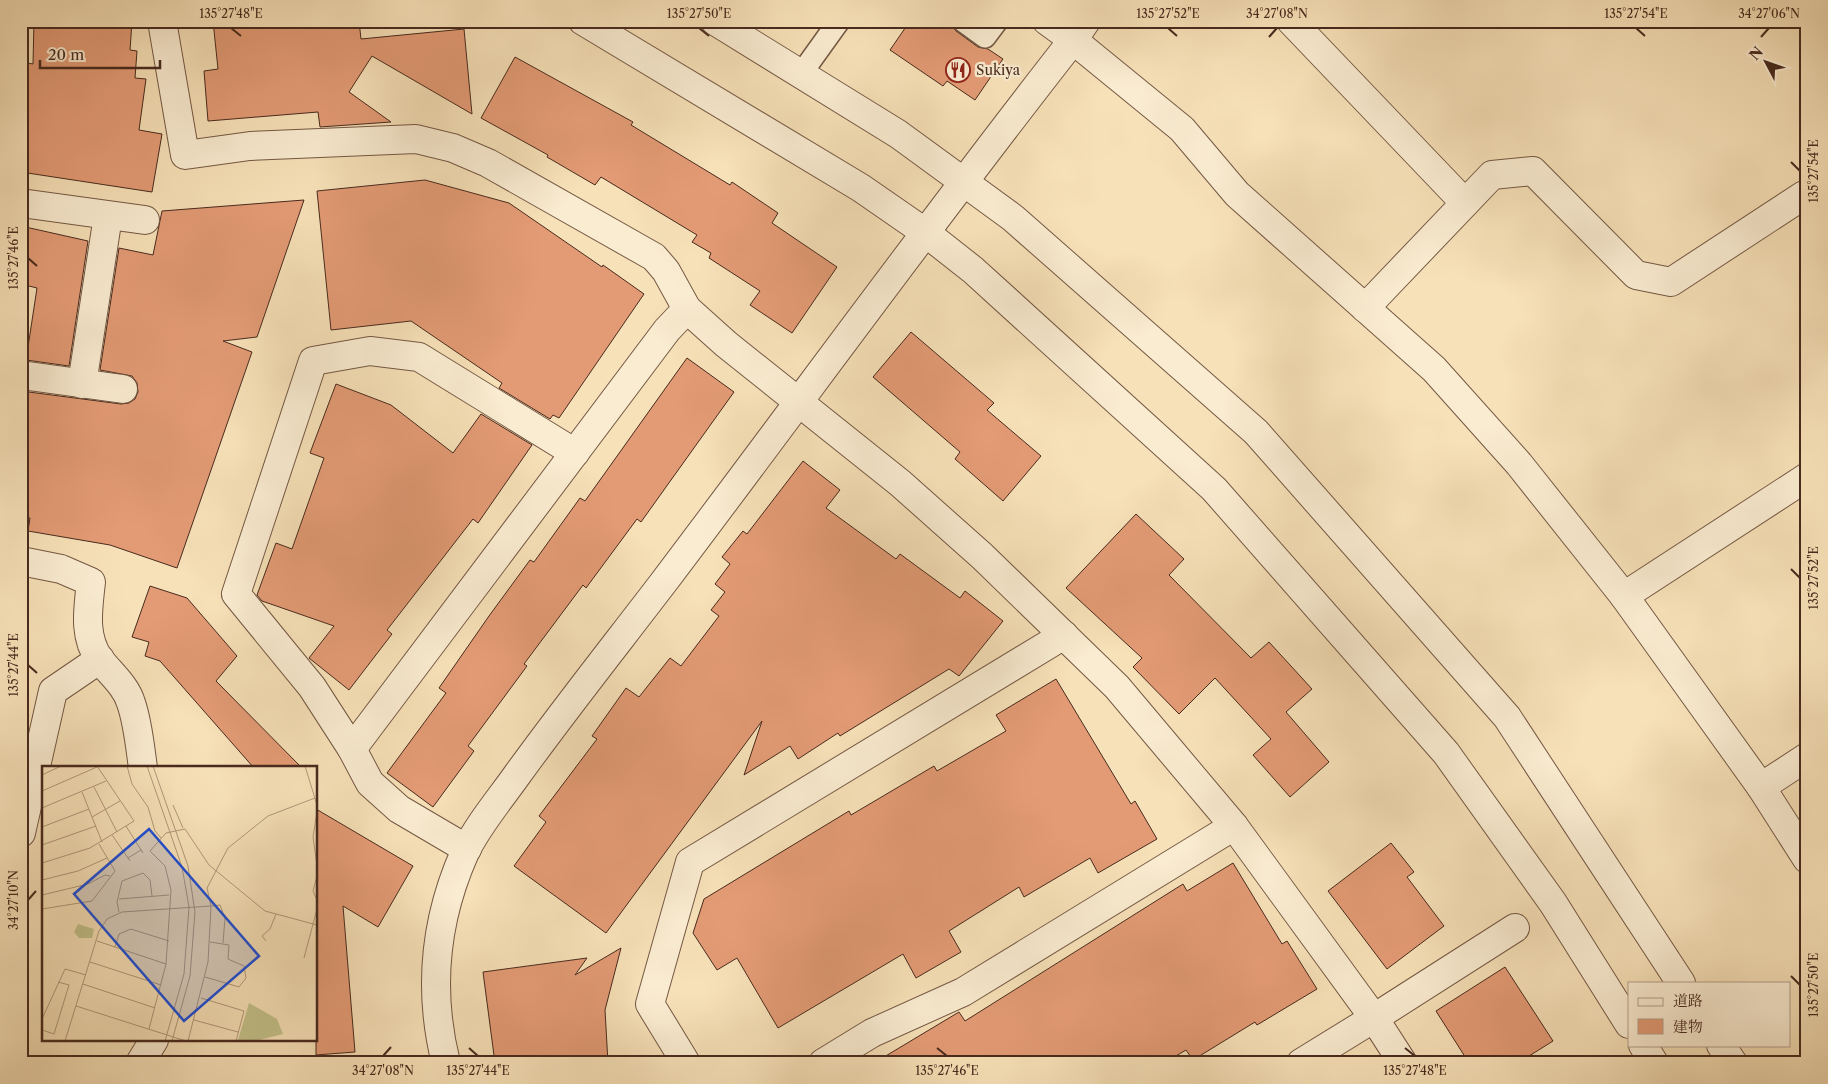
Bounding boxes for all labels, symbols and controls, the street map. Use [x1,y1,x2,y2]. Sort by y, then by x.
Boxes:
text: 135°27'48"E [199,6,263,21]
text: 135°27'50"E [667,6,731,21]
text: 135°27'52"E [1136,6,1200,21]
text: 34°27'08"N [1246,6,1308,21]
text: 135°27'54"E [1604,6,1668,21]
text: 34°27'06"N [1738,6,1800,21]
scale bar [40,38,160,70]
north arrow [1740,38,1790,88]
text: N [1745,43,1767,64]
text: 20 m [48,45,84,64]
restaurant icon: Sukiya [945,57,971,83]
place label: Sukiya [976,61,1021,79]
text: 135°27'54"E [1806,139,1821,203]
text: 135°27'46"E [6,226,21,290]
text: 135°27'52"E [1806,546,1821,610]
text: 135°27'44"E [6,633,21,697]
inset map [42,766,318,1042]
text: 34°27'10"N [6,870,21,930]
text: 135°27'50"E [1806,953,1821,1017]
legend [1628,982,1790,1046]
text: 道路 [1673,991,1703,1010]
text: 建物 [1673,1017,1703,1036]
text: 34°27'08"N [352,1063,414,1078]
text: 135°27'44"E [446,1063,510,1078]
text: 135°27'46"E [915,1063,979,1078]
text: 135°27'48"E [1383,1063,1447,1078]

